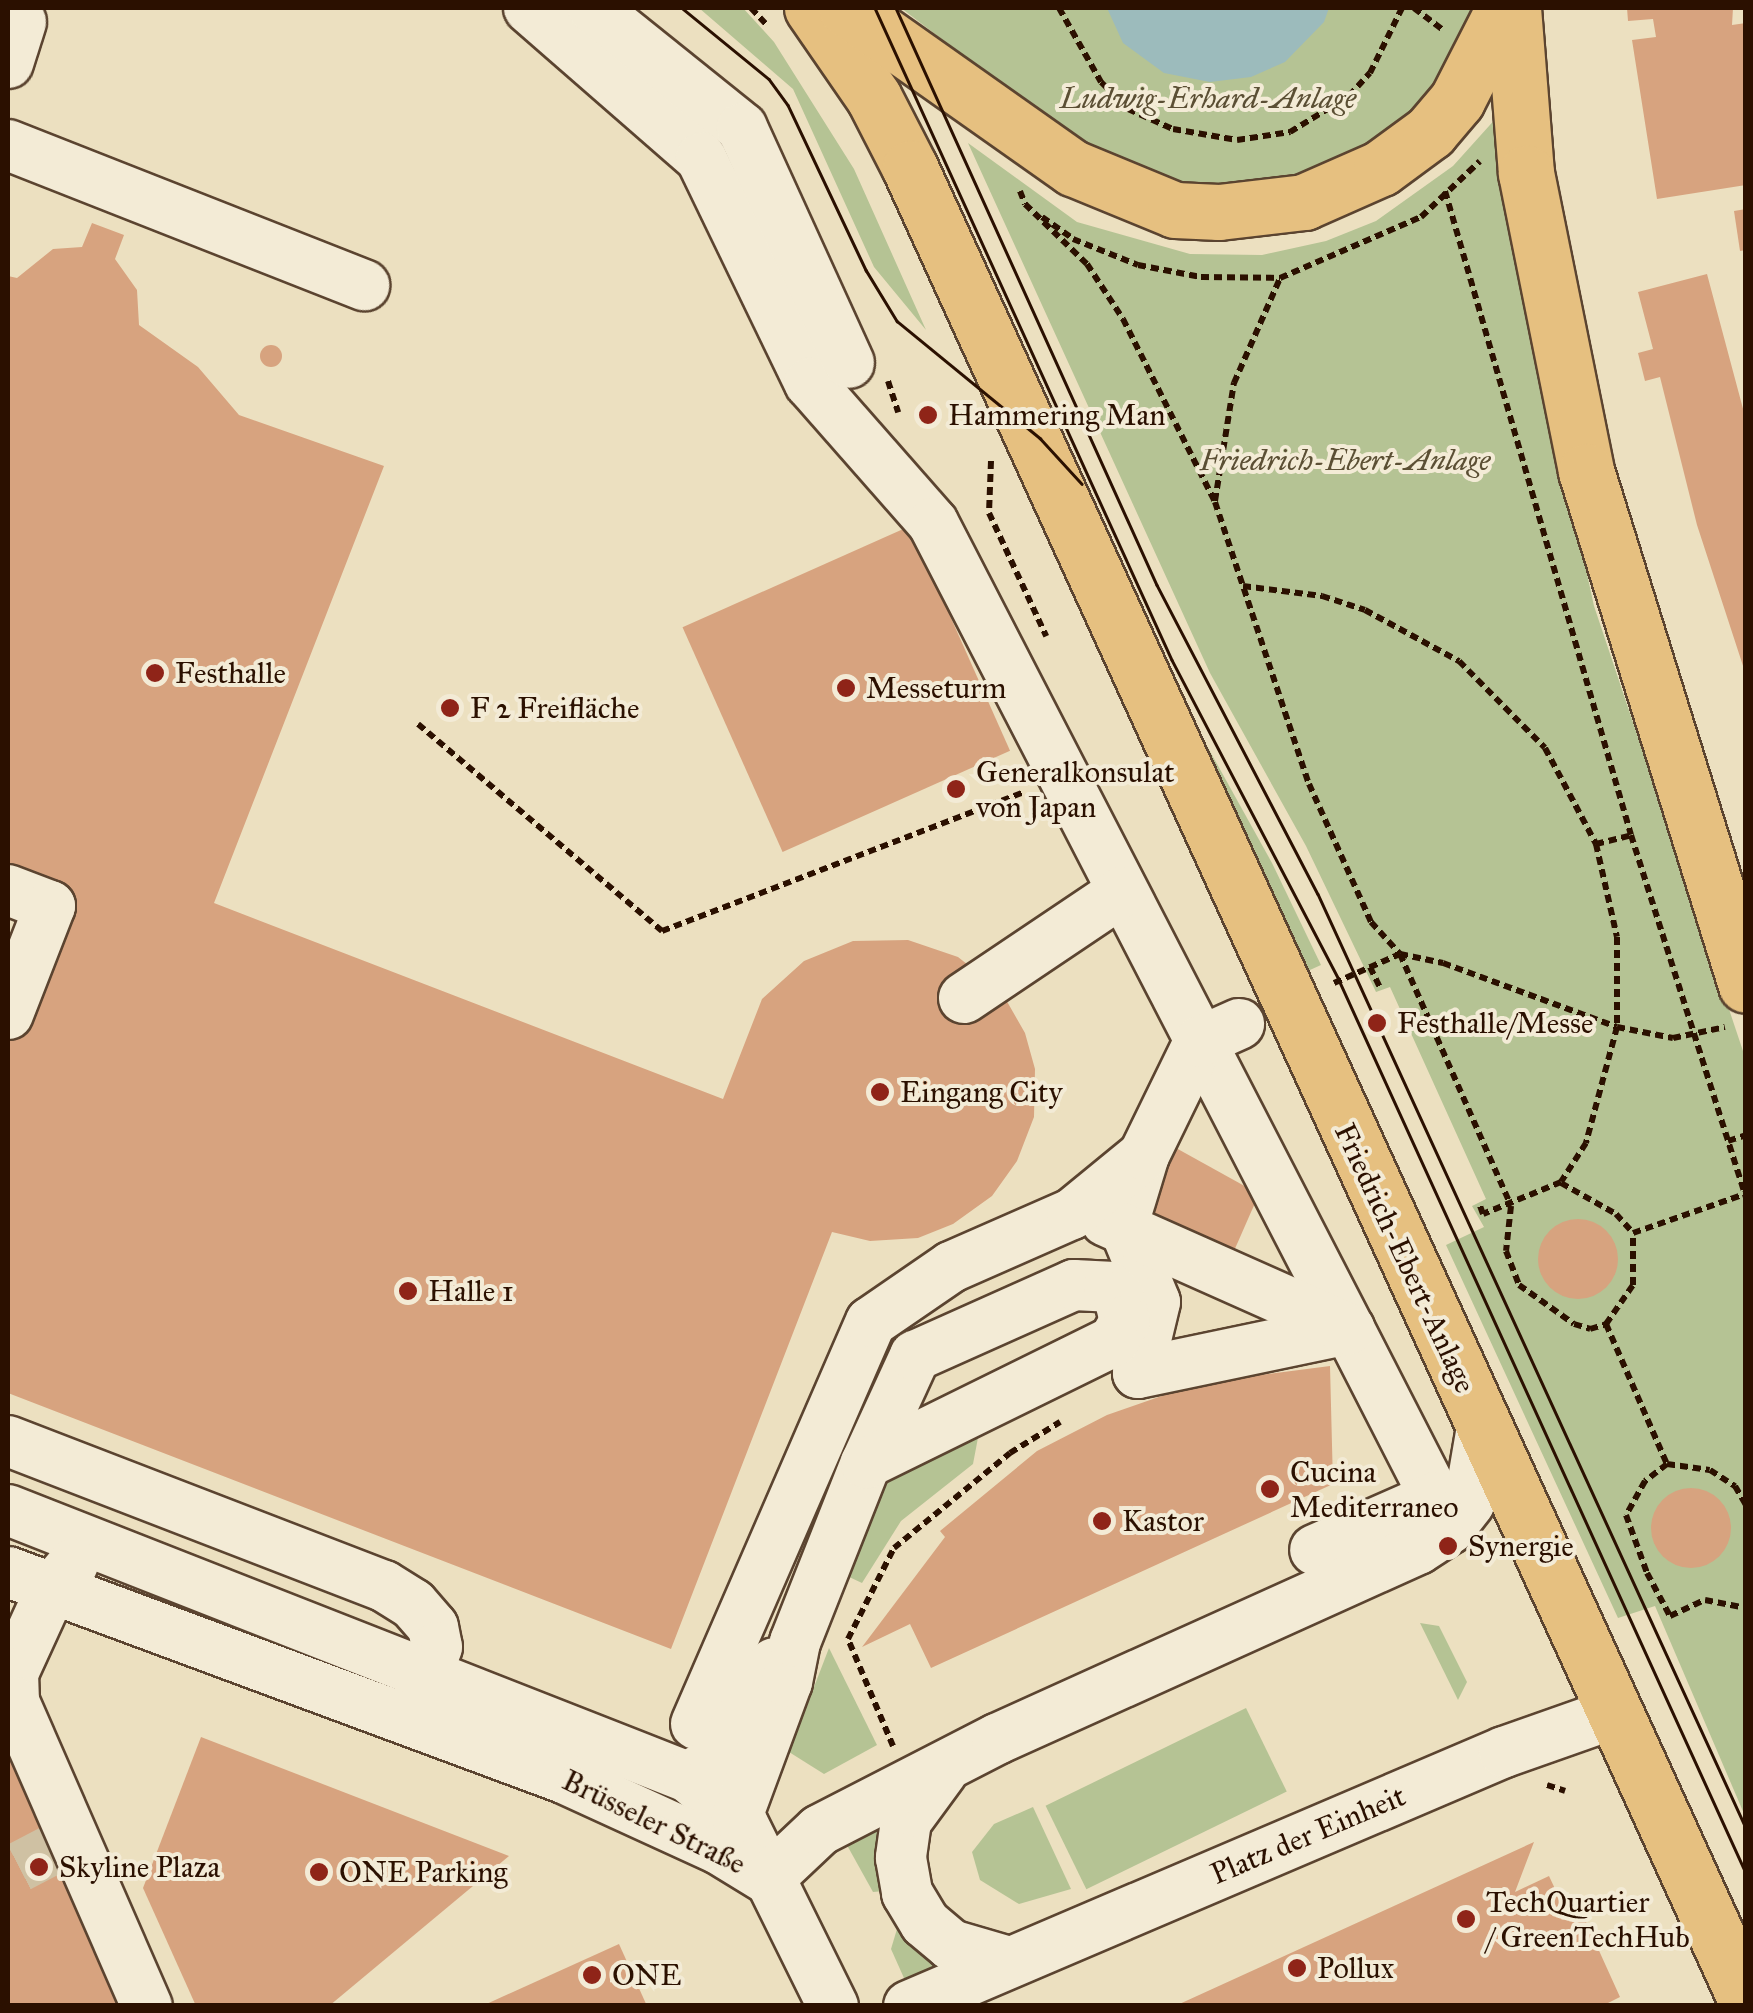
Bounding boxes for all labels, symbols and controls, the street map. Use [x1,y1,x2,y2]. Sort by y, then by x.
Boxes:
park label: Ludwig-Erhard-Anlage [1060,80,1356,116]
place label: Hammering Man [948,397,1165,433]
marker: Hammering Man [917,404,939,426]
park label: Friedrich-Ebert-Anlage [1200,442,1490,478]
place label: Festhalle [175,655,286,691]
marker: Festhalle [144,662,166,684]
place label: Messeturm [866,670,1007,706]
marker: Messeturm [835,677,857,699]
place label: F 2 Freifläche [470,690,639,726]
marker: F 2 Freifläche [439,697,461,719]
place label: Generalkonsulat von Japan [976,754,1175,824]
marker: Generalkonsulat von Japan [945,778,967,800]
place label: Festhalle/Messe [1397,1005,1594,1041]
marker: Festhalle/Messe [1366,1012,1388,1034]
place label: Eingang City [900,1074,1063,1110]
marker: Eingang City [869,1081,891,1103]
street label: Friedrich-Ebert-Anlage [1327,1117,1483,1399]
place label: Halle 1 [428,1273,514,1309]
marker: Halle 1 [397,1280,419,1302]
place label: Cucina Mediterraneo [1290,1454,1459,1524]
marker: Cucina Mediterraneo [1259,1478,1281,1500]
place label: Kastor [1122,1503,1204,1539]
marker: Kastor [1091,1510,1113,1532]
place label: Synergie [1468,1528,1574,1564]
marker: Synergie [1437,1535,1459,1557]
street label: Brüsseler Straße [556,1762,752,1882]
street label: Platz der Einheit [1205,1778,1411,1892]
place label: Skyline Plaza [59,1849,220,1885]
place label: ONE Parking [339,1854,508,1890]
marker: Skyline Plaza [28,1856,50,1878]
marker: ONE Parking [308,1861,330,1883]
place label: TechQuartier / GreenTechHub [1486,1884,1690,1954]
marker: TechQuartier / GreenTechHub [1455,1908,1477,1930]
place label: Pollux [1317,1950,1394,1986]
place label: ONE [612,1957,681,1993]
marker: Pollux [1286,1957,1308,1979]
marker: ONE [581,1964,603,1986]

